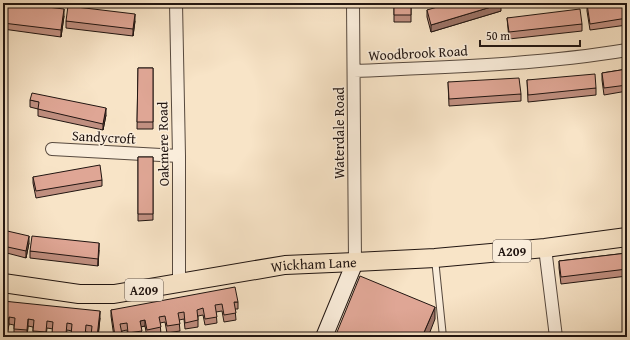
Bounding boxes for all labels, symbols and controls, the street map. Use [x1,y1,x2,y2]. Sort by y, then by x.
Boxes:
scale bar [480,22,580,48]
text: 50 m [486,27,510,44]
street label: Woodbrook Road [368,40,469,66]
street label: Waterdale Road [329,86,349,179]
street label: Oakmere Road [152,101,174,187]
street label: Sandycroft [71,125,137,149]
road number: A209 [493,240,531,262]
street label: Wickham Lane [269,252,357,277]
road number: A209 [125,279,163,301]

